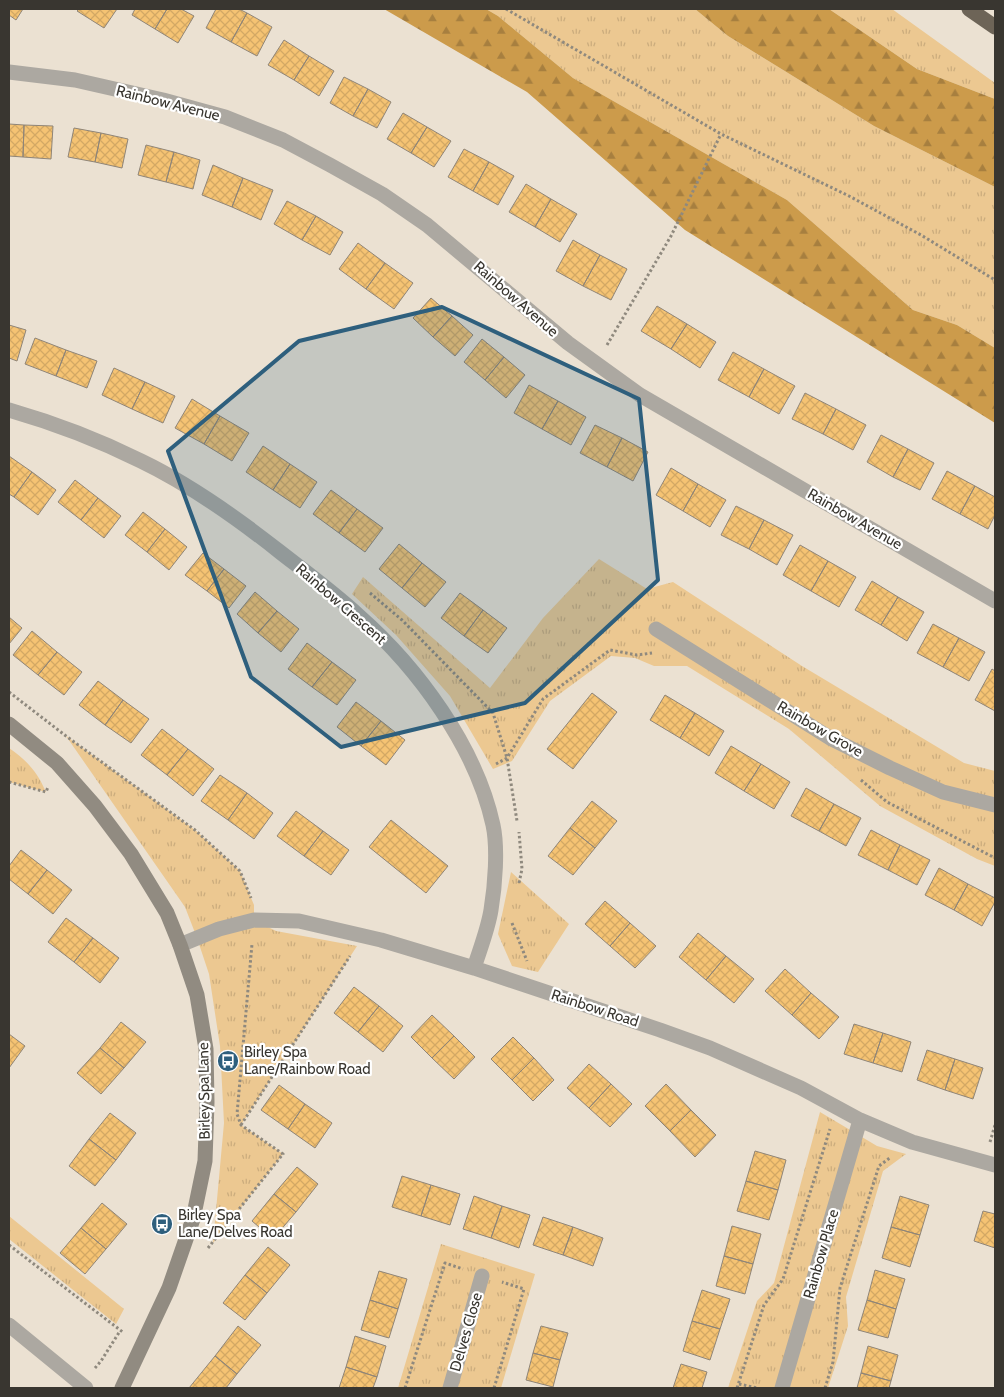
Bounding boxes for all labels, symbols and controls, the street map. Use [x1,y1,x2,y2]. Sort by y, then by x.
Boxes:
street label: Rainbow Avenue [114,81,222,125]
street label: Rainbow Avenue [470,257,562,341]
street label: Rainbow Avenue [805,485,906,553]
street label: Rainbow Crescent [292,560,390,648]
street label: Rainbow Grove [774,697,866,761]
street label: Rainbow Road [549,985,641,1031]
street label: Birley Spa Lane [194,1042,214,1140]
place label: Birley Spa Lane/Rainbow Road [244,1043,371,1078]
bus stop icon: Birley Spa Lane/Rainbow Road [216,1049,240,1073]
place label: Birley Spa Lane/Delves Road [178,1206,293,1241]
street label: Rainbow Place [800,1207,842,1301]
bus stop icon: Birley Spa Lane/Delves Road [150,1212,174,1236]
street label: Delves Close [446,1290,486,1374]

